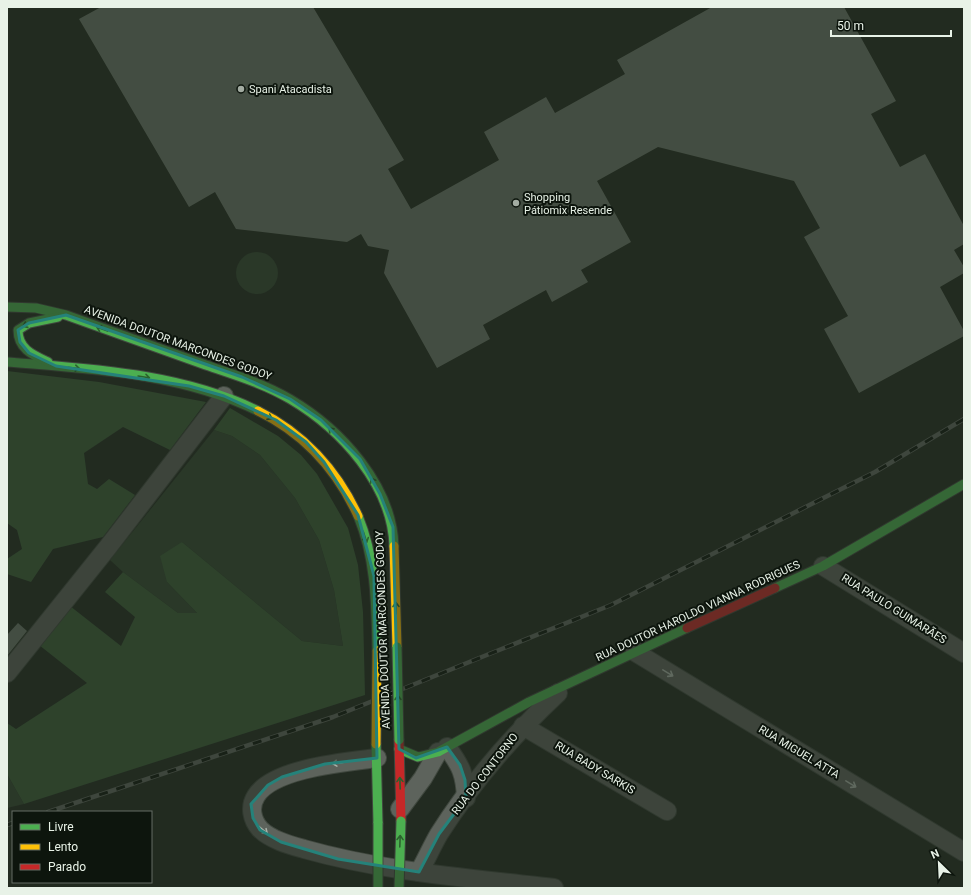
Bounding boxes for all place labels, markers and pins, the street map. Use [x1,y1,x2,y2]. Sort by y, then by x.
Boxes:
place label: Spani Atacadista [249,83,332,96]
marker: Spani Atacadista [236,84,246,94]
place label: Shopping Pátiomix Resende [524,191,612,217]
marker: Shopping Pátiomix Resende [511,198,521,208]

